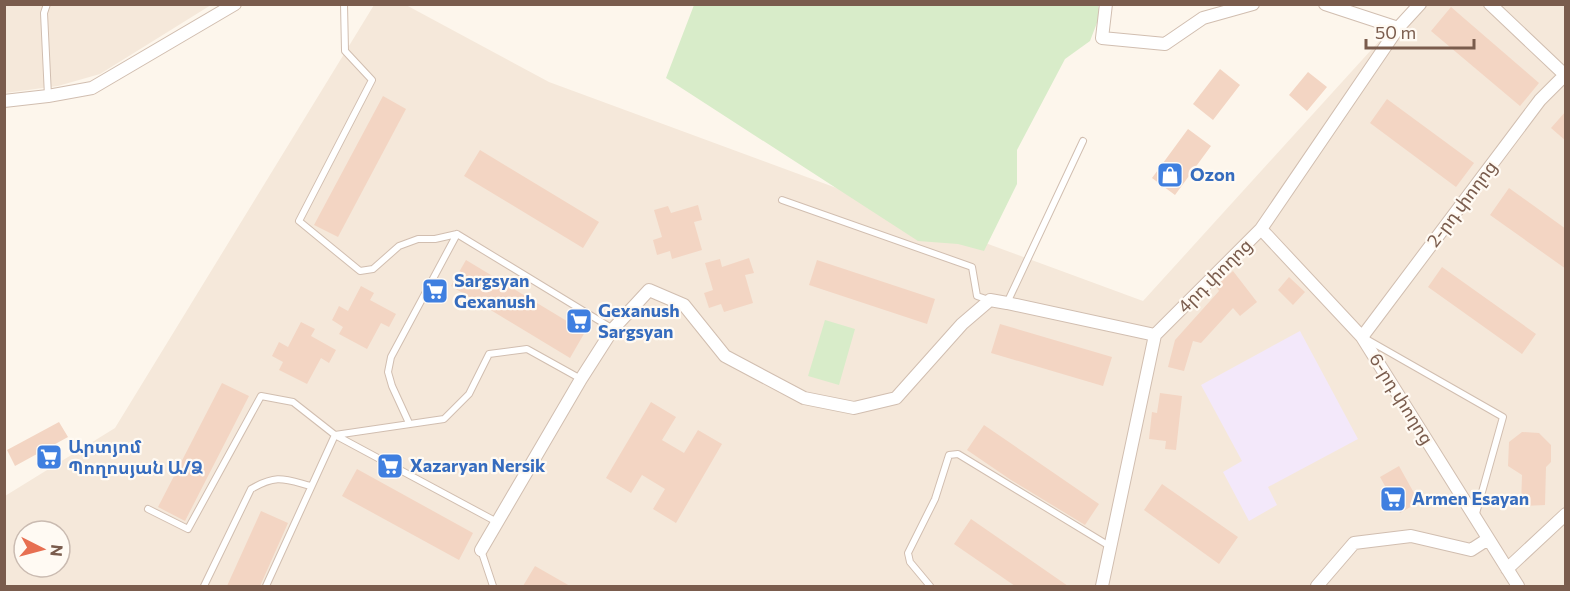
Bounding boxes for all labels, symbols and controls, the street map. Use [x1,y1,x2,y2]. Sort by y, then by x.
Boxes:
scale bar [1366,12,1474,50]
text: 50 m [1375,21,1416,43]
street label: 2-րդ փողոց [1422,156,1501,251]
shop icon: Ozon [1155,160,1185,190]
place label: Ozon [1190,163,1235,185]
street label: 4րդ փողոց [1173,234,1256,317]
place label: Sargsyan Gexanush [454,269,536,312]
supermarket icon: Sargsyan Gexanush [420,276,450,306]
place label: Gexanush Sargsyan [598,299,680,342]
supermarket icon: Gexanush Sargsyan [564,306,594,336]
street label: 6-րդ փողոց [1365,349,1439,448]
place label: Արտյոմ Պողոսյան Ա/Ձ [68,435,203,478]
supermarket icon: Արտյոմ Պողոսյան Ա/Ձ [34,442,64,472]
supermarket icon: Xazaryan Nersik [375,451,405,481]
place label: Xazaryan Nersik [410,454,546,476]
supermarket icon: Armen Esayan [1378,484,1408,514]
place label: Armen Esayan [1412,487,1529,509]
north arrow [12,519,72,579]
text: N [47,544,67,558]

